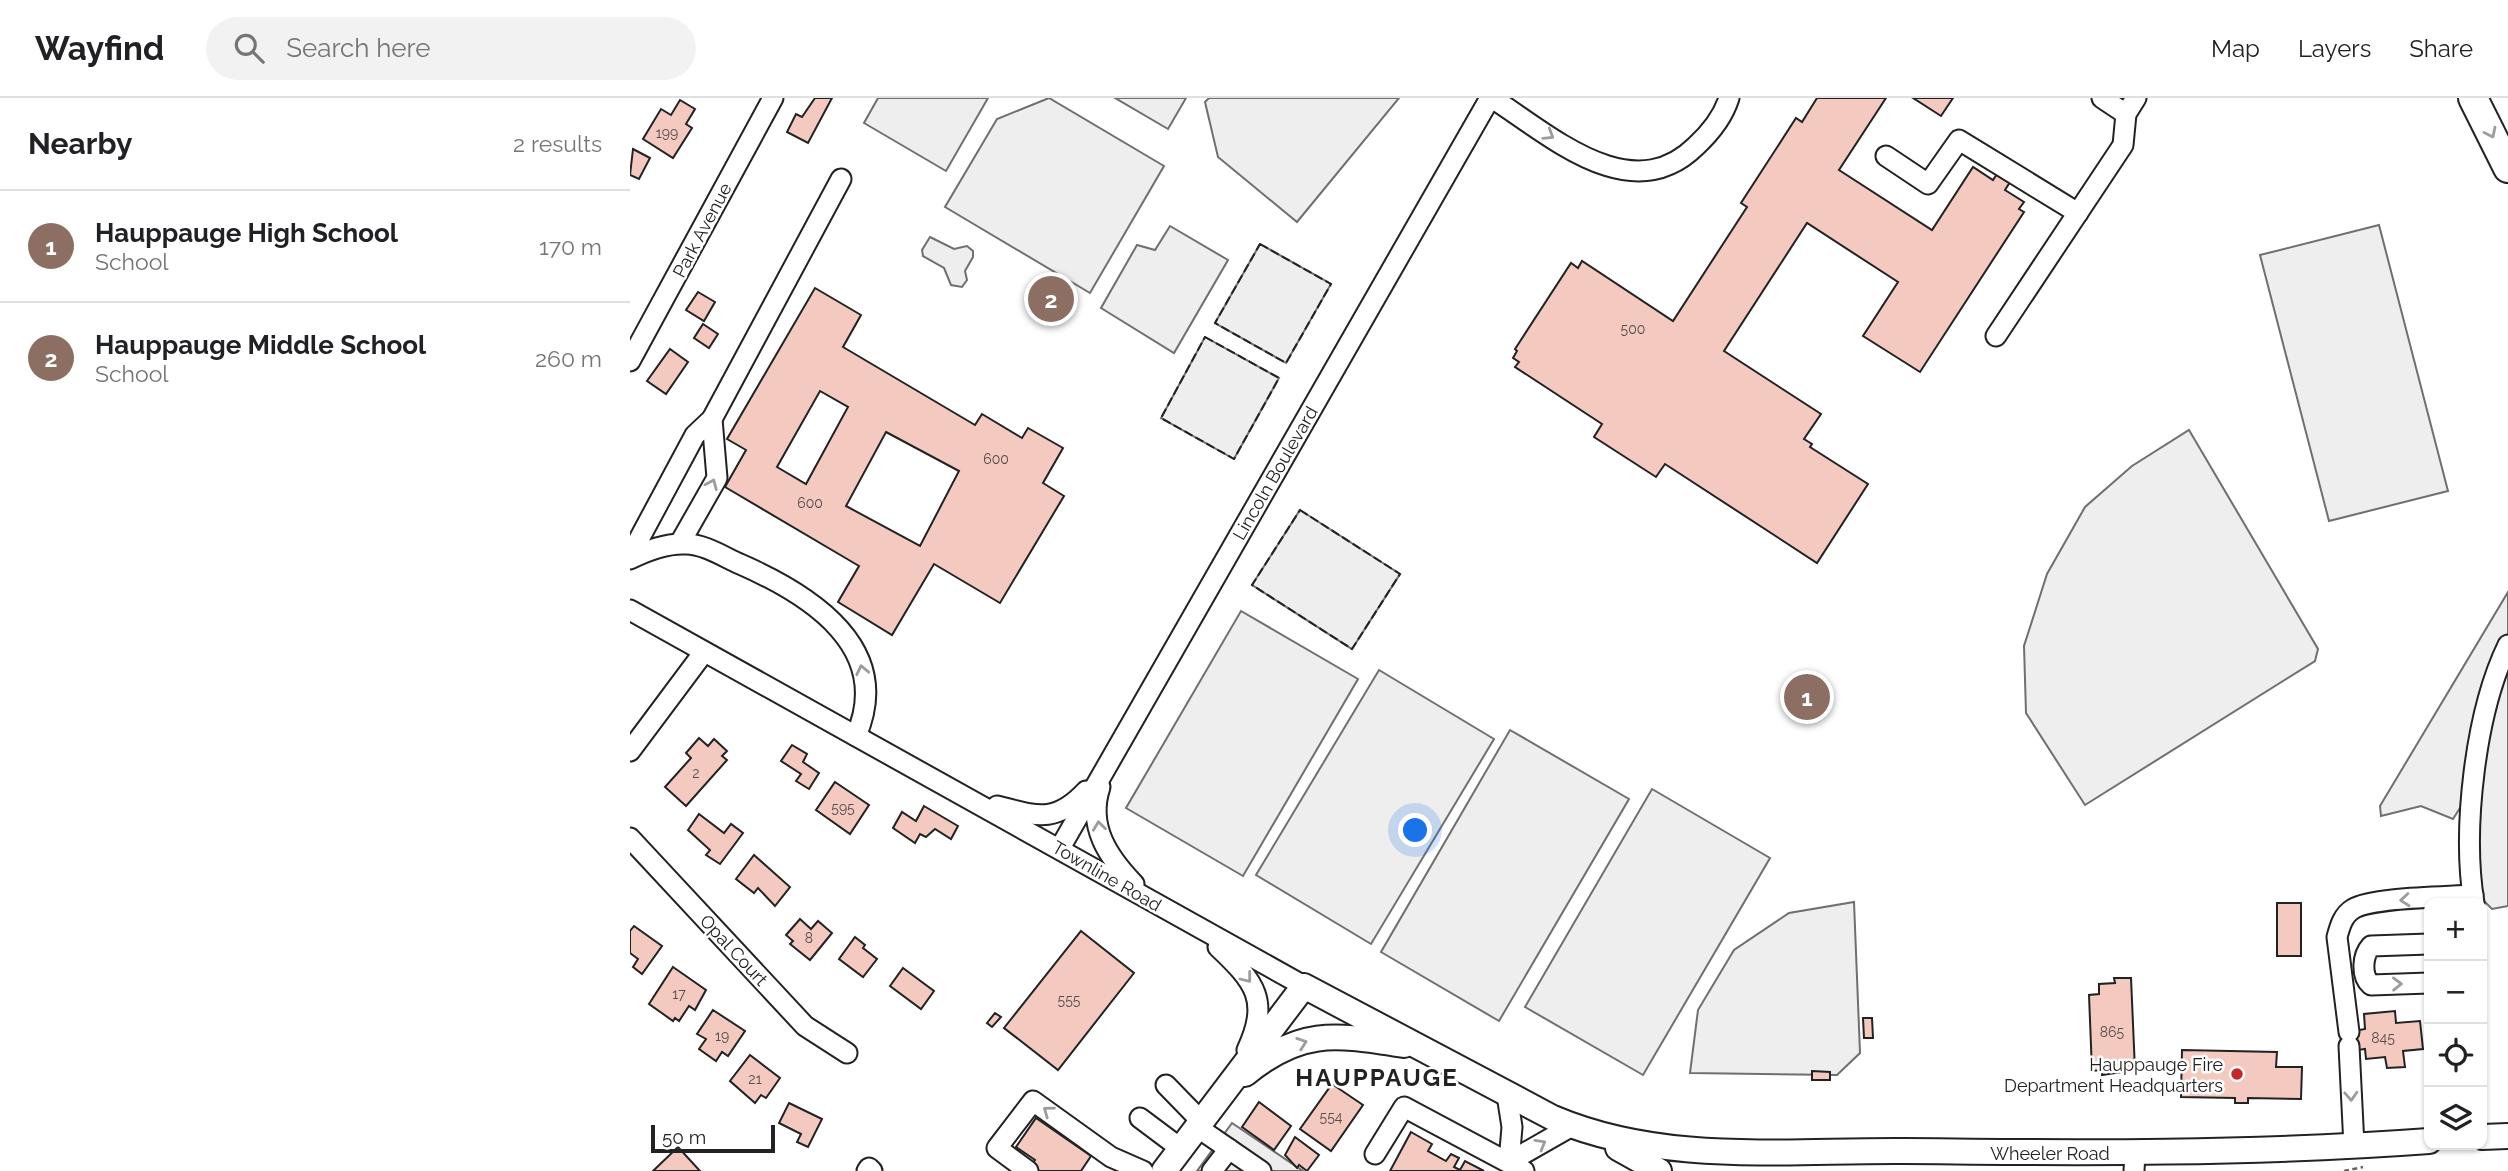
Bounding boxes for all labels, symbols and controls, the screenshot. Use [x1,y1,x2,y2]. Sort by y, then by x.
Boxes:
search box [206,17,696,80]
text: Wayfind [35,29,164,68]
icon: search [230,29,268,67]
text: Search here [286,33,431,63]
text: Map [2211,34,2260,63]
text: Layers [2298,34,2371,63]
text: Share [2409,34,2473,63]
house number: 199 [656,125,678,141]
text: Nearby [28,126,132,161]
one-way arrow [1541,126,1554,139]
one-way arrow [2483,126,2497,138]
text: 2 results [513,130,602,157]
street label: Park Avenue [668,179,736,281]
text: Hauppauge High School [95,218,398,248]
text: 1 [45,233,57,260]
text: 170 m [539,233,602,260]
text: School [95,248,169,275]
pin: 2 [1028,273,1074,325]
house number: 500 [1621,321,1645,337]
text: Hauppauge Middle School [95,330,426,360]
text: 2 [45,345,57,372]
text: 260 m [535,345,602,372]
text: School [95,360,169,387]
street label: Lincoln Boulevard [1228,403,1322,543]
house number: 600 [983,451,1009,467]
one-way arrow [704,479,718,491]
house number: 600 [797,495,823,511]
one-way arrow [856,664,871,676]
pin: 1 [1784,671,1830,723]
house number: 2 [692,765,700,781]
house number: 595 [831,800,855,816]
your location [1398,813,1432,847]
one-way arrow [1091,820,1106,832]
street label: Townline Road [1049,836,1165,916]
one-way arrow [2399,892,2410,907]
map controls [2424,898,2487,1150]
button: + [2424,898,2487,961]
street label: Opal Court [696,910,772,990]
house number: 8 [805,930,813,946]
button: − [2424,961,2487,1024]
one-way arrow [1238,971,1251,983]
one-way arrow [2393,976,2403,992]
house number: 17 [672,986,686,1002]
house number: 555 [1058,992,1081,1008]
house number: 865 [2100,1024,2125,1040]
button: locate [2424,1024,2487,1087]
house number: 19 [715,1028,729,1044]
house number: 845 [2371,1030,2395,1046]
one-way arrow [1296,1037,1308,1051]
place label: Hauppauge Fire Department Headquarters [2004,1054,2223,1096]
district label: HAUPPAUGE [1295,1063,1459,1092]
marker: Hauppauge Fire Department Headquarters [2229,1066,2245,1082]
house number: 21 [748,1071,762,1087]
button: layers [2424,1087,2487,1150]
one-way arrow [2344,1091,2359,1102]
one-way arrow [1043,1107,1056,1119]
house number: 554 [1320,1109,1343,1125]
scale bar [651,1122,775,1154]
text: 50 m [662,1126,706,1148]
one-way arrow [1533,1139,1546,1152]
street label: Wheeler Road [1990,1143,2110,1164]

